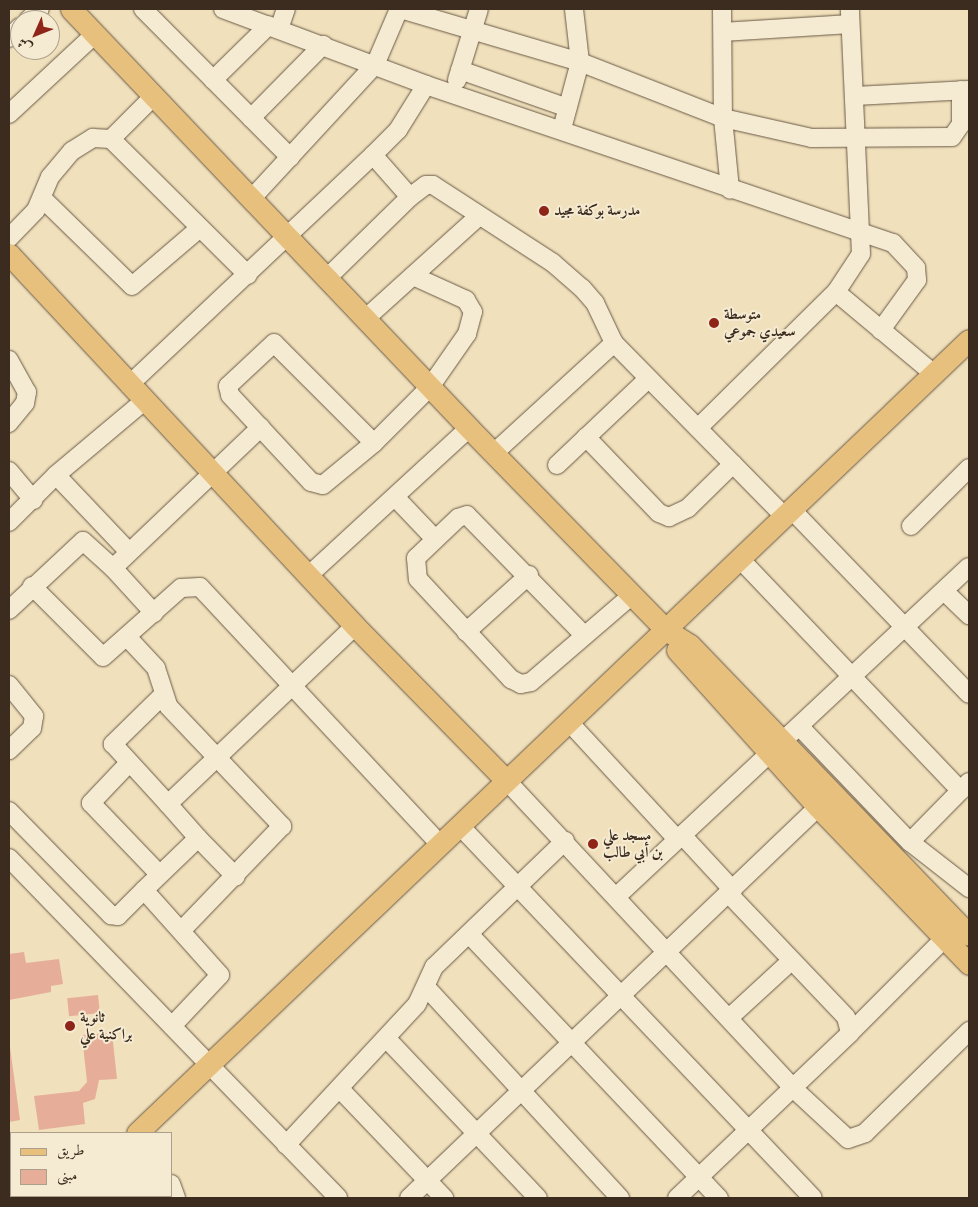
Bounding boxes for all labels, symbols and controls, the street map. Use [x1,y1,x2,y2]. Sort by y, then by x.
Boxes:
north arrow [10,10,60,60]
text: ش [14,34,36,56]
place label: مدرسة بوكفة مجيد [554,202,640,220]
marker: مدرسة بوكفة مجيد [538,205,550,217]
place label: متوسطة سعيدي جموعي [724,305,796,340]
marker: متوسطة سعيدي جموعي [708,317,720,329]
place label: مسجد علي بن أبي طالب [603,826,663,861]
marker: مسجد علي بن أبي طالب [587,838,599,850]
place label: ثانوية براكنية علي [80,1008,132,1043]
marker: ثانوية براكنية علي [64,1020,76,1032]
legend [10,1132,172,1197]
text: طريق [57,1141,84,1160]
text: مبنى [57,1166,77,1185]

